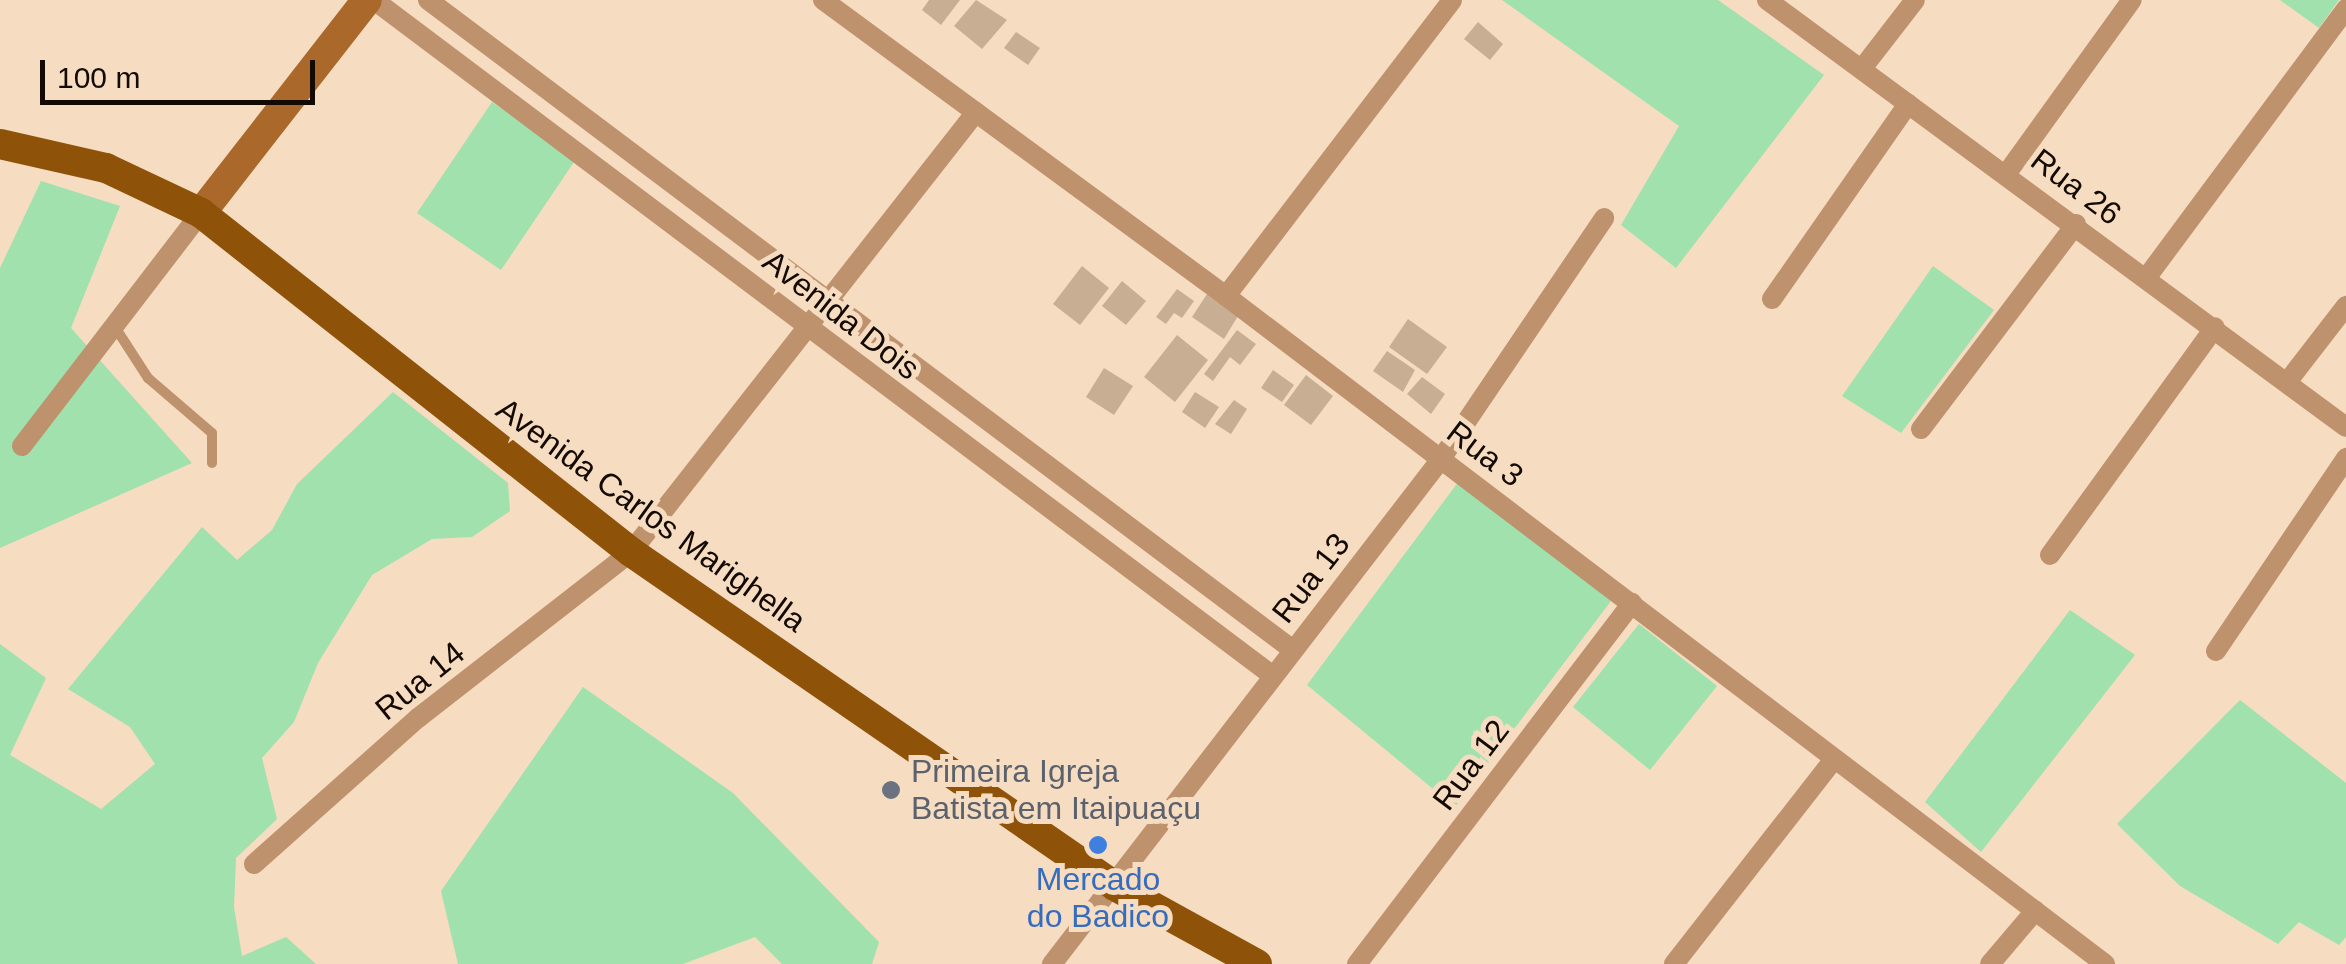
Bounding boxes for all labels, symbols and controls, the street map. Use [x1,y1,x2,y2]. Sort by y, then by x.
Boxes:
scale bar [45,40,320,102]
text: 100 m [57,61,140,94]
street label: Rua 26 [2023,141,2129,233]
street label: Avenida Dois [755,242,927,388]
street label: Avenida Carlos Marighella [489,390,813,640]
street label: Rua 3 [1439,413,1531,495]
street label: Rua 13 [1264,526,1358,630]
street label: Rua 14 [368,634,472,728]
street label: Rua 12 [1425,712,1517,818]
place label: Primeira Igreja Batista em Itaipuaçu [911,753,1201,828]
marker: Primeira Igreja Batista em Itaipuaçu [880,779,902,801]
marker: Mercado do Badico [1087,834,1109,856]
place label: Mercado do Badico [1027,861,1169,936]

